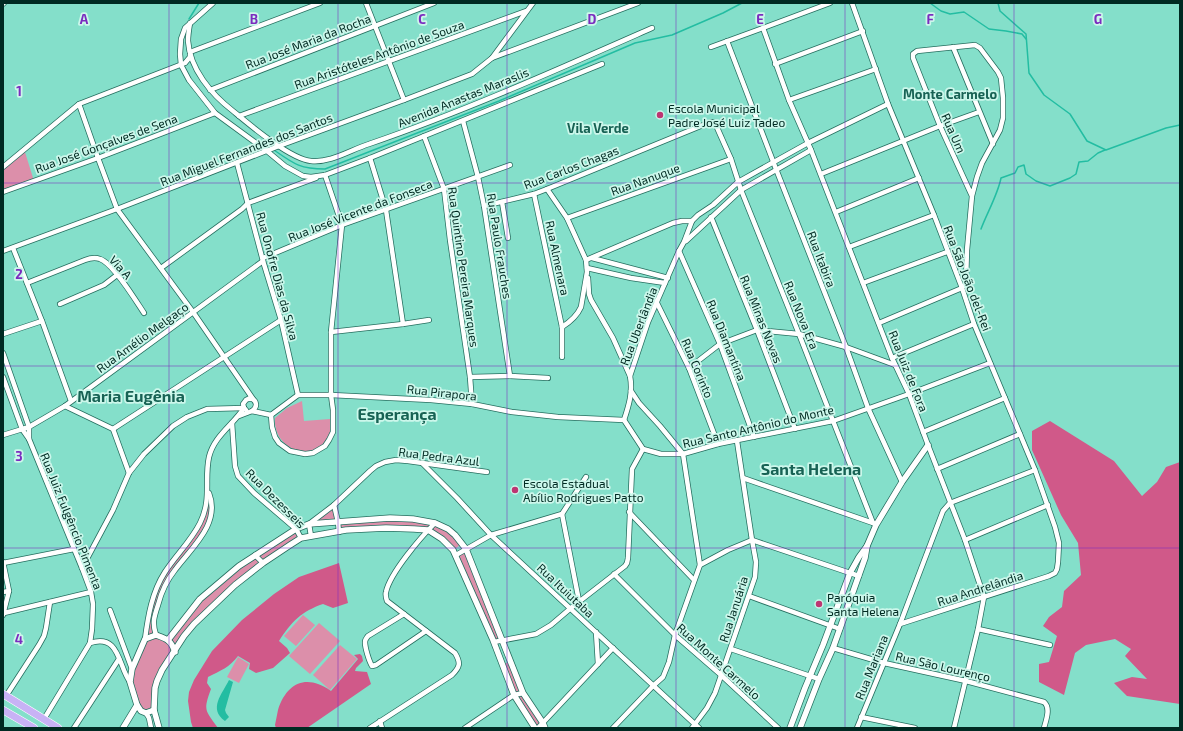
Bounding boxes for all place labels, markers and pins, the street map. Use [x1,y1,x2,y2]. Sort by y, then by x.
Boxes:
place label: Escola Municipal Padre José Luiz Tadeo [668,101,785,129]
marker: Escola Municipal Padre José Luiz Tadeo [655,110,665,120]
place label: Escola Estadual Abílio Rodrigues Patto [523,476,644,504]
marker: Escola Estadual Abílio Rodrigues Patto [510,485,520,495]
place label: Paróquia Santa Helena [827,590,899,618]
marker: Paróquia Santa Helena [814,599,824,609]

